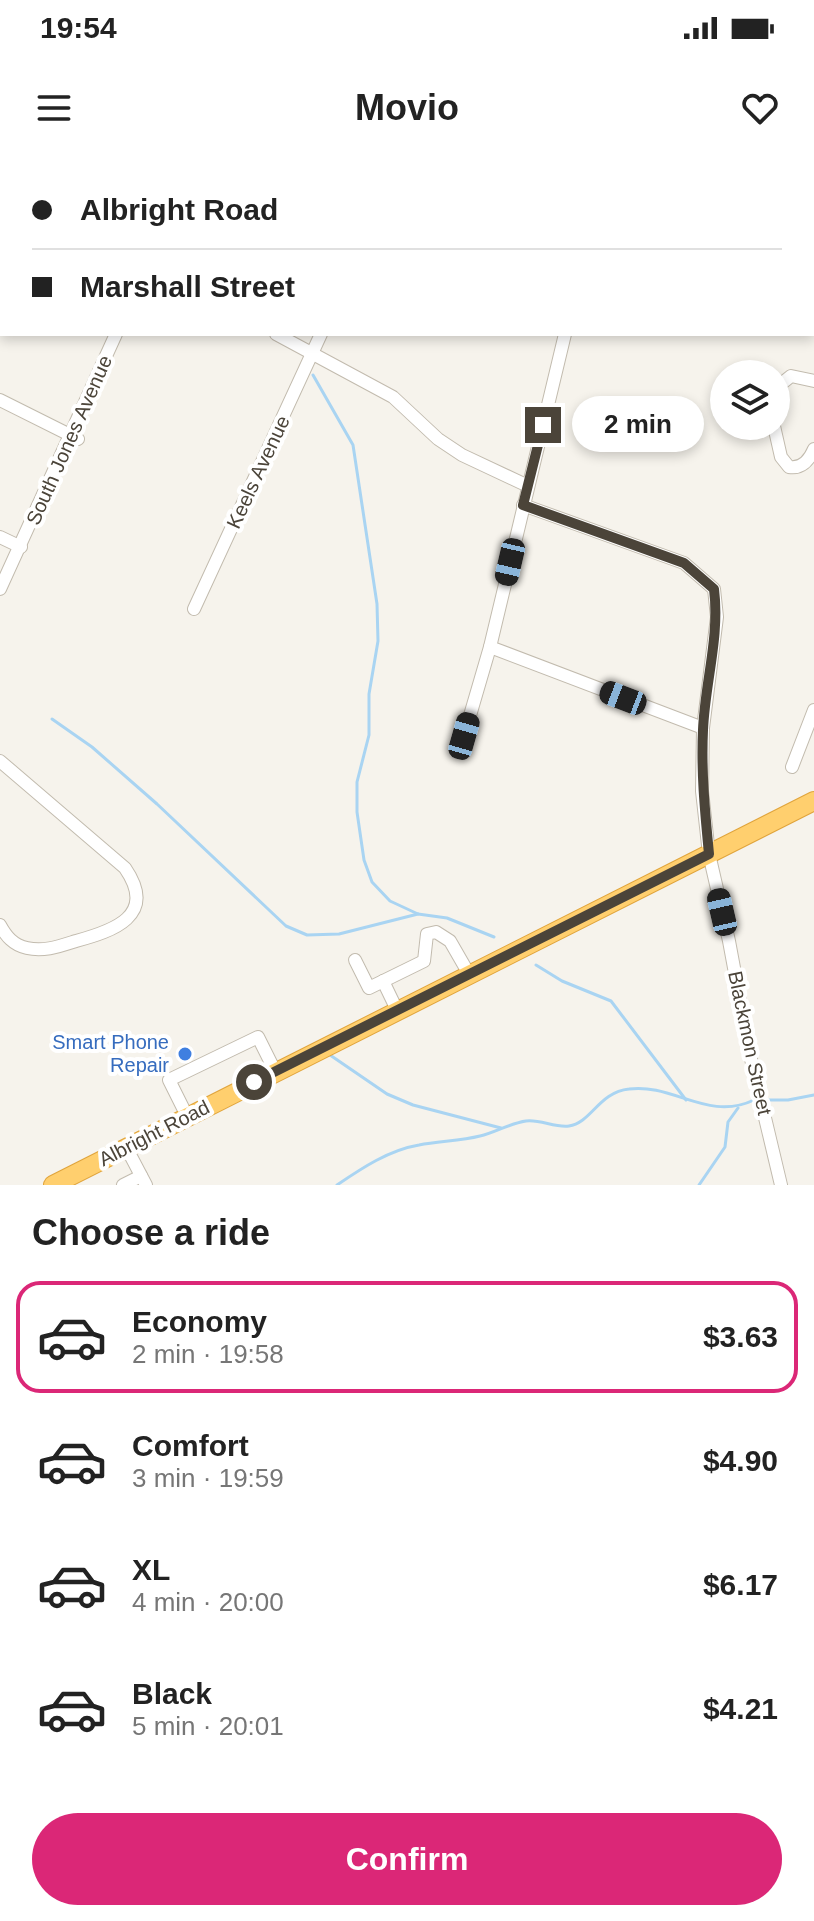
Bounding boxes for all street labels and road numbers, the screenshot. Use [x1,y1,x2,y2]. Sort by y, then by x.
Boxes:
street label: South Jones Avenue [22,352,116,528]
street label: Keels Avenue [222,412,294,532]
street label: Blackmon Street [724,969,776,1117]
street label: Albright Road [95,1096,213,1170]

